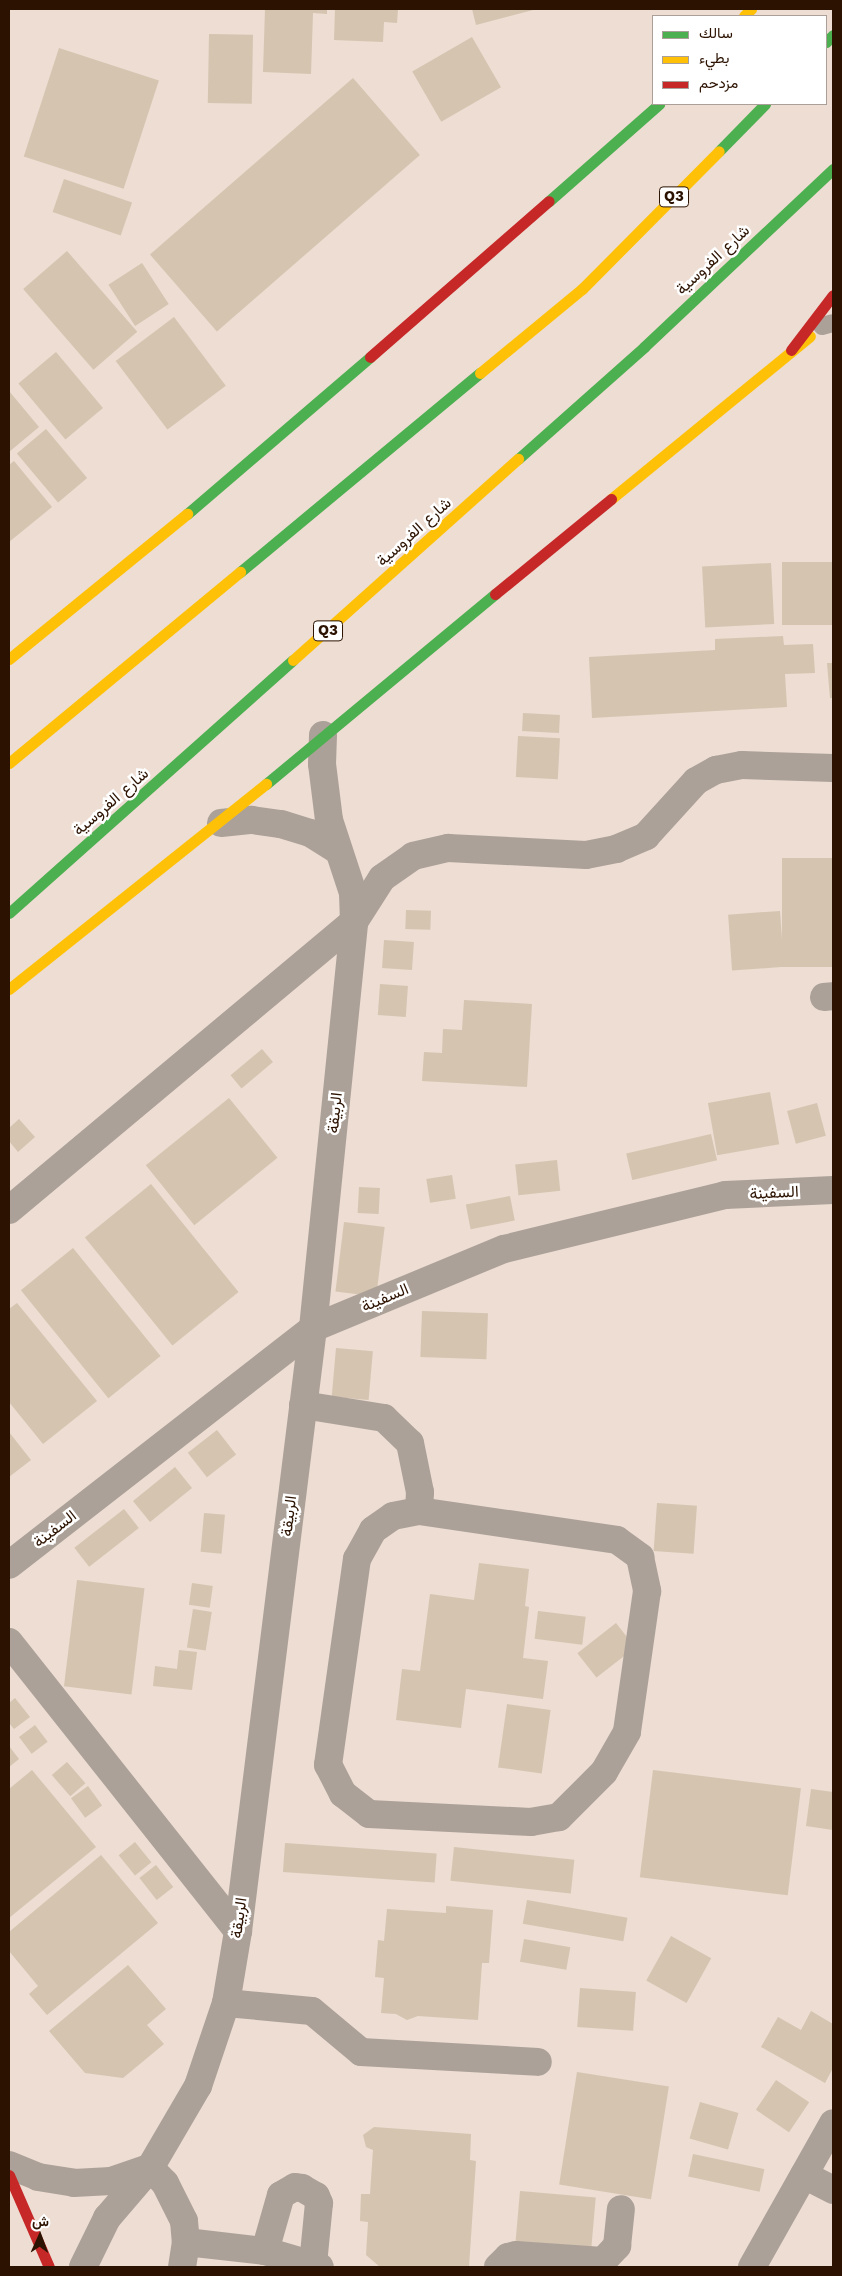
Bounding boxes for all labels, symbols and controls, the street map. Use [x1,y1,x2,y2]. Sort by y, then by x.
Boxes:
legend [652,15,827,105]
text: سالك [699,24,733,42]
text: بطيء [699,49,729,67]
text: مزدحم [699,74,738,92]
road number: Q3 [659,184,689,210]
street label: شارع الفروسية [672,221,754,299]
street label: شارع الفروسية [373,494,455,570]
road number: Q3 [313,618,343,644]
street label: شارع الفروسية [69,764,153,840]
street label: الربيقة [323,1092,347,1134]
street label: السفينة [749,1182,799,1204]
street label: السفينة [359,1280,411,1316]
street label: الربيقة [277,1495,301,1537]
street label: السفينة [30,1506,80,1552]
street label: الربيقة [227,1896,251,1940]
north arrow [15,2211,65,2261]
text: ش [32,2213,49,2229]

